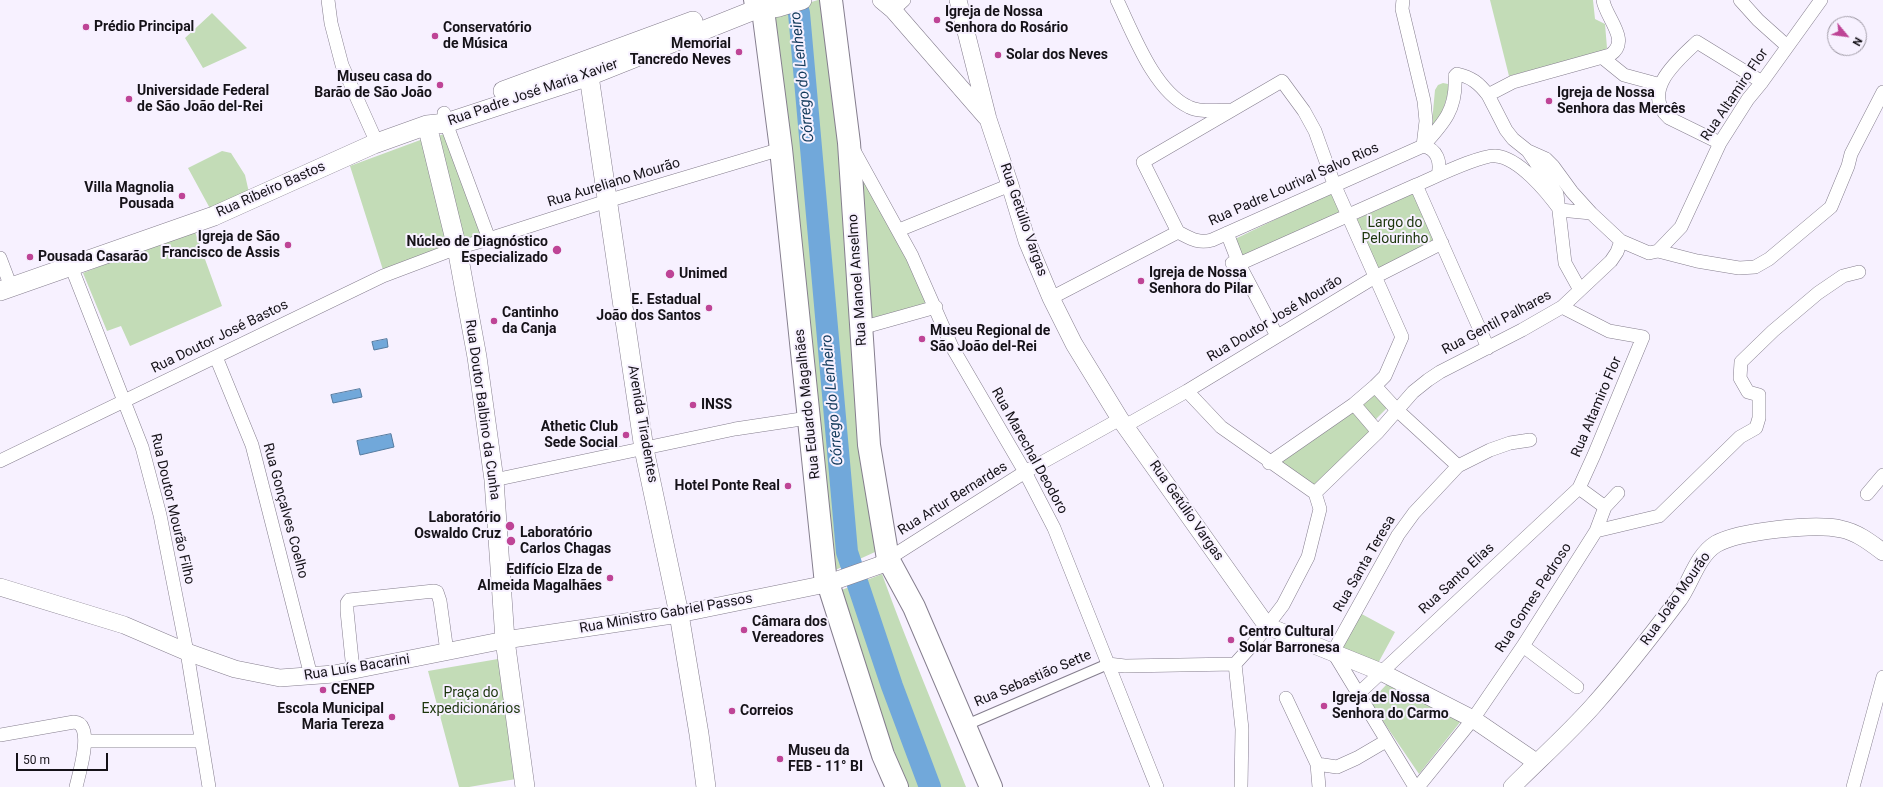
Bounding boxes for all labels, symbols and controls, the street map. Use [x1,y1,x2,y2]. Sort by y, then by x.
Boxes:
place label: Igreja de Nossa Senhora do Rosário [945,4,1068,36]
water label: Córrego do Lenheiro [787,11,819,143]
marker: Igreja de Nossa Senhora do Rosário [932,15,942,25]
north arrow [1827,16,1867,56]
place label: Prédio Principal [94,19,194,35]
place label: Conservatório de Música [443,20,532,52]
marker: Prédio Principal [81,22,91,32]
marker: Conservatório de Música [430,31,440,41]
text: N [1849,35,1865,48]
place label: Memorial Tancredo Neves [630,36,731,68]
street label: Rua Altamiro Flor [1698,46,1772,144]
marker: Memorial Tancredo Neves [734,47,744,57]
place label: Solar dos Neves [1006,47,1108,63]
marker: Solar dos Neves [993,50,1003,60]
street label: Rua Padre José Maria Xavier [446,56,620,130]
place label: Museu casa do Barão de São João [314,69,432,102]
marker: Museu casa do Barão de São João [435,80,445,90]
place label: Universidade Federal de São João del-Rei [137,83,269,116]
place label: Igreja de Nossa Senhora das Mercês [1557,85,1686,118]
marker: Universidade Federal de São João del-Rei [124,94,134,104]
marker: Igreja de Nossa Senhora das Mercês [1544,96,1554,106]
street label: Rua Padre Lourival Salvo Rios [1206,140,1382,230]
street label: Rua Aureliano Mourão [546,155,682,211]
street label: Rua Ribeiro Bastos [214,158,328,222]
street label: Rua Getúlio Vargas [996,161,1050,279]
place label: Villa Magnolia Pousada [84,180,174,212]
marker: Villa Magnolia Pousada [177,191,187,201]
street label: Rua Manoel Anselmo [845,213,871,347]
park label: Largo do Pelourinho [1362,215,1428,248]
place label: Igreja de São Francisco de Assis [162,229,280,262]
place label: Núcleo de Diagnóstico Especializado [407,234,548,266]
marker: Igreja de São Francisco de Assis [283,240,293,250]
marker: Núcleo de Diagnóstico Especializado [551,244,563,256]
place label: Pousada Casarão [38,249,148,265]
marker: Pousada Casarão [25,252,35,262]
place label: Igreja de Nossa Senhora do Pilar [1149,265,1253,298]
place label: Unimed [679,266,727,282]
marker: Unimed [664,268,676,280]
street label: Rua Doutor José Mourão [1204,272,1346,366]
marker: Igreja de Nossa Senhora do Pilar [1136,276,1146,286]
street label: Rua Gentil Palhares [1439,287,1555,359]
place label: E. Estadual João dos Santos [596,292,701,324]
street label: Rua Doutor José Bastos [149,297,291,377]
marker: E. Estadual João dos Santos [704,303,714,313]
place label: Cantinho da Canja [502,305,559,338]
marker: Cantinho da Canja [489,316,499,326]
street label: Rua Doutor Balbino da Cunha [461,319,503,501]
place label: Museu Regional de São João del-Rei [930,323,1050,356]
street label: Rua Eduardo Magalhães [792,328,824,480]
water label: Córrego do Lenheiro [818,334,848,466]
marker: Museu Regional de São João del-Rei [917,334,927,344]
street label: Rua Altamiro Flor [1568,354,1626,460]
street label: Avenida Tiradentes [623,364,661,484]
street label: Rua Marechal Deodoro [987,385,1071,517]
place label: INSS [701,397,732,413]
marker: INSS [688,400,698,410]
place label: Athetic Club Sede Social [541,419,618,452]
marker: Athetic Club Sede Social [621,430,631,440]
street label: Rua Doutor Mourão Filho [146,432,198,586]
street label: Rua Gonçalves Coelho [259,441,311,581]
street label: Rua Getúlio Vargas [1145,458,1227,564]
street label: Rua Artur Bernardes [895,459,1011,539]
place label: Hotel Ponte Real [675,478,780,494]
marker: Hotel Ponte Real [783,481,793,491]
place label: Laboratório Oswaldo Cruz [414,510,501,542]
street label: Rua Santa Teresa [1331,513,1399,615]
marker: Laboratório Oswaldo Cruz [504,520,516,532]
place label: Laboratório Carlos Chagas [520,525,611,558]
marker: Laboratório Carlos Chagas [505,535,517,547]
street label: Rua Santo Elias [1416,540,1498,618]
street label: Rua Gomes Pedroso [1492,540,1576,656]
street label: Rua João Mourão [1638,549,1714,649]
place label: Edifício Elza de Almeida Magalhães [478,562,602,594]
marker: Edifício Elza de Almeida Magalhães [605,573,615,583]
street label: Rua Ministro Gabriel Passos [578,590,754,638]
place label: Câmara dos Vereadores [752,614,827,646]
place label: Centro Cultural Solar Barronesa [1239,624,1340,656]
marker: Câmara dos Vereadores [739,625,749,635]
marker: Centro Cultural Solar Barronesa [1226,635,1236,645]
street label: Rua Sebastião Sette [972,647,1094,711]
street label: Rua Luís Bacarini [303,651,411,685]
place label: CENEP [331,682,375,698]
marker: CENEP [318,685,328,695]
park label: Praça do Expedicionários [422,685,520,718]
place label: Igreja de Nossa Senhora do Carmo [1332,690,1449,722]
place label: Escola Municipal Maria Tereza [277,701,384,734]
marker: Igreja de Nossa Senhora do Carmo [1319,701,1329,711]
place label: Correios [740,703,794,719]
marker: Correios [727,706,737,716]
marker: Escola Municipal Maria Tereza [387,712,397,722]
place label: Museu da FEB - 11° BI [788,743,863,776]
scale bar [18,745,110,771]
text: 50 m [23,753,50,767]
marker: Museu da FEB - 11° BI [775,754,785,764]

